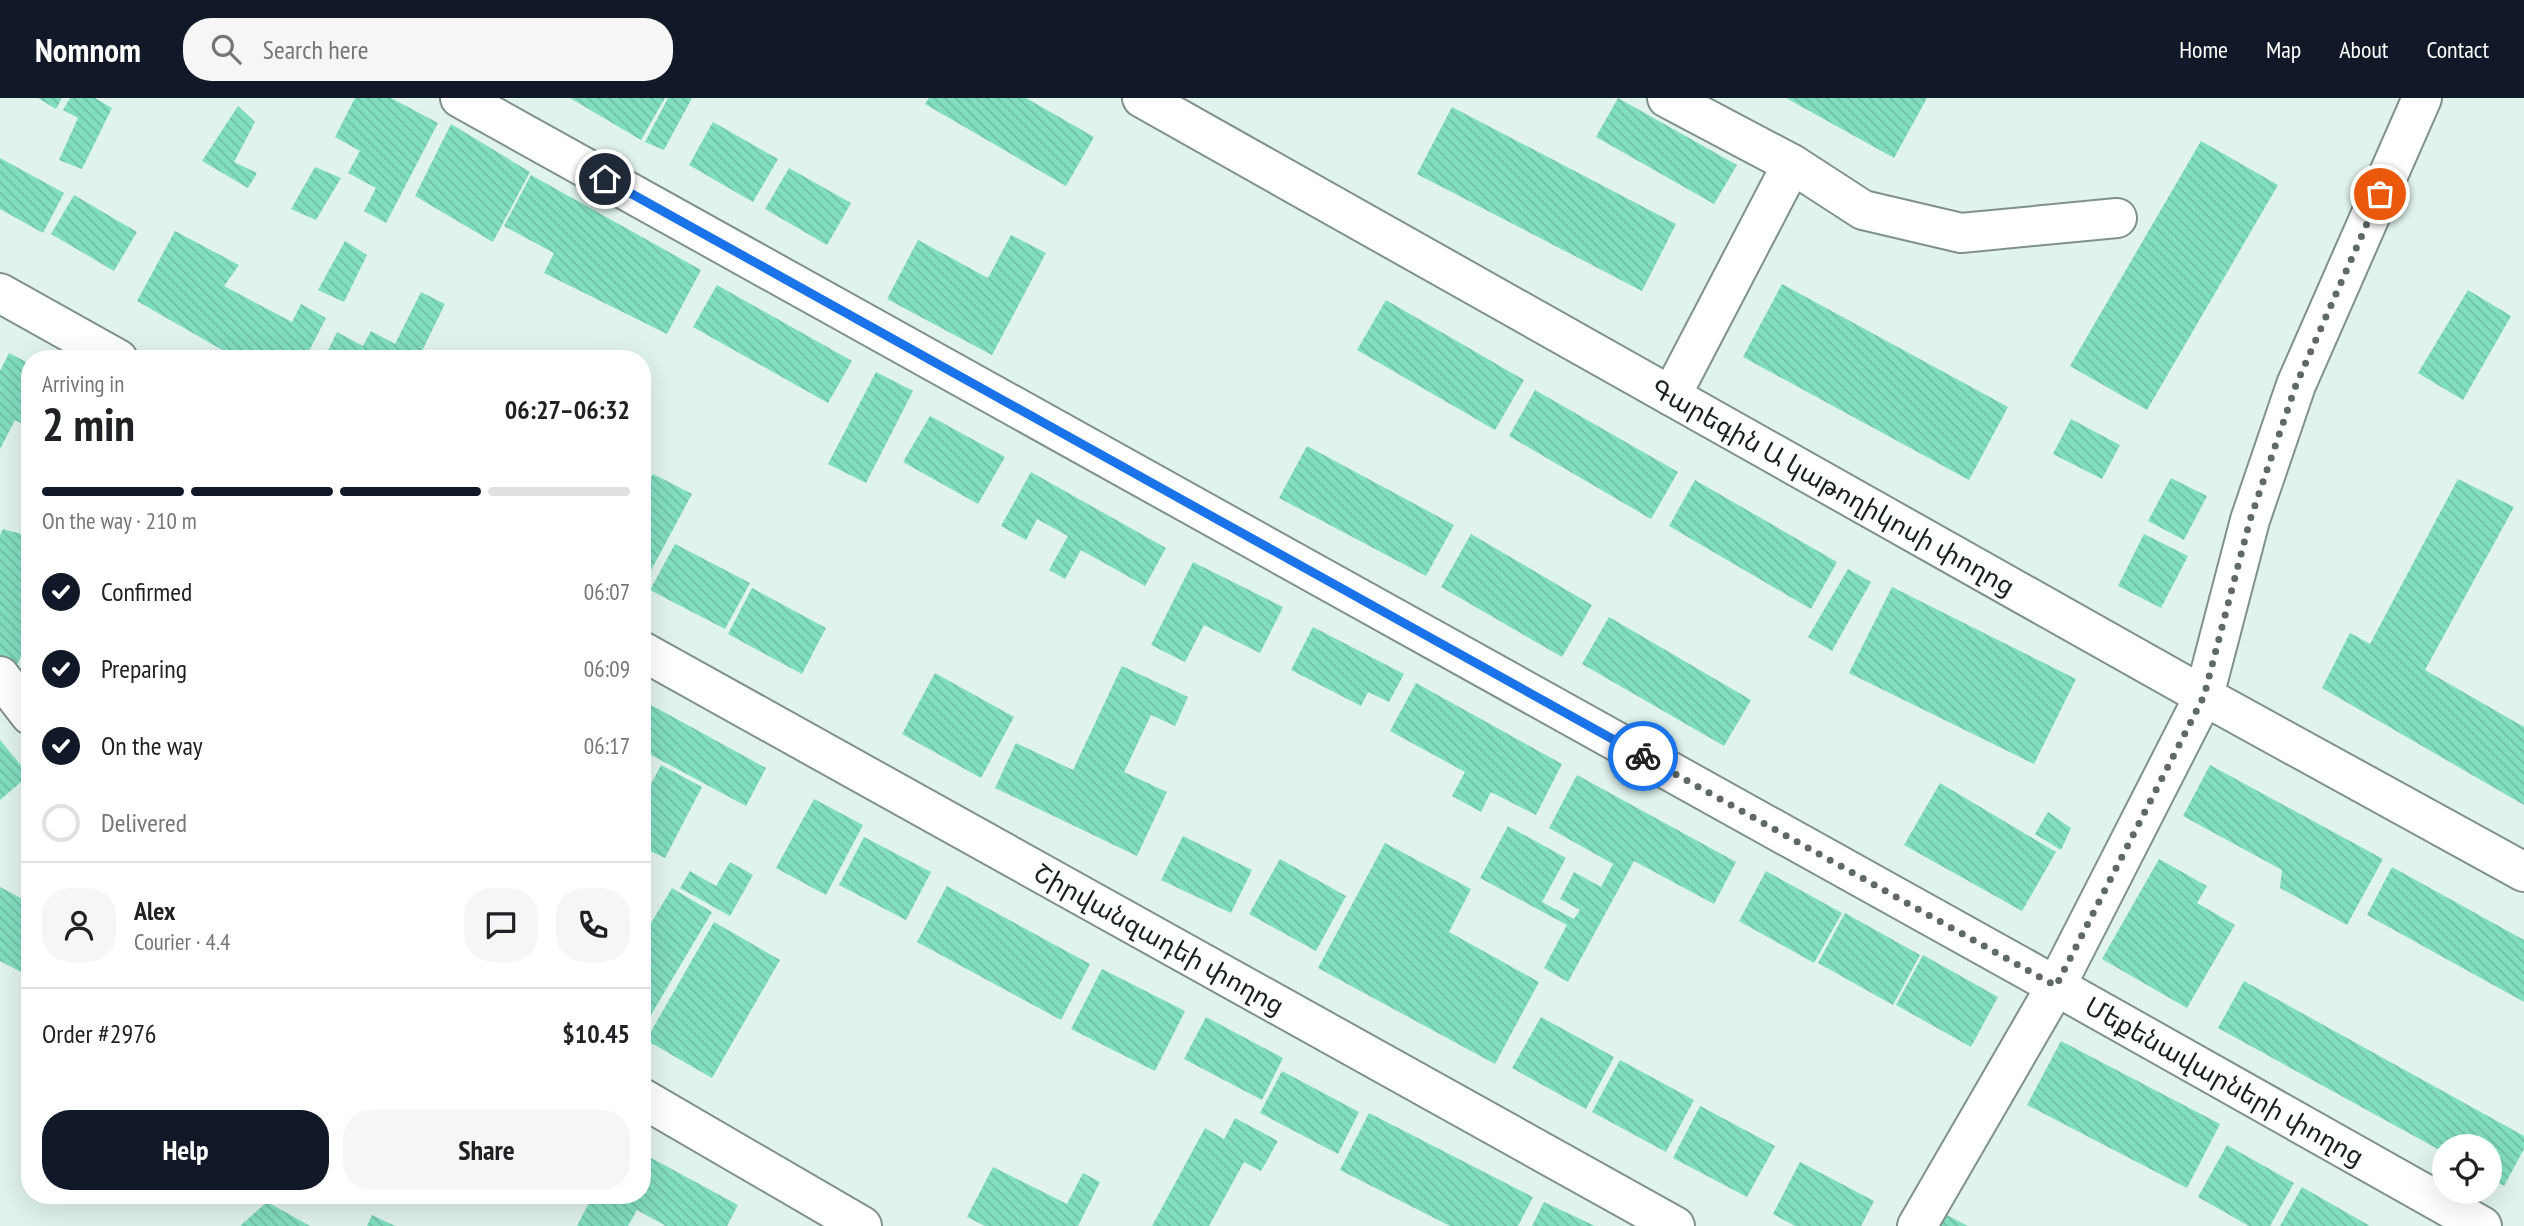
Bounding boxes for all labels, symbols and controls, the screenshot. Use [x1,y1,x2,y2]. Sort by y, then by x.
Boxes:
search box [183,18,673,81]
text: Nomnom [35,28,141,71]
icon: search [207,30,245,68]
text: Search here [263,33,368,66]
text: Home [2179,34,2228,65]
text: Map [2266,34,2301,65]
text: About [2339,34,2388,65]
text: Contact [2426,34,2489,65]
pin [575,149,635,209]
icon: home [586,160,624,198]
pin [2350,164,2410,224]
icon: bag [2361,175,2399,213]
text: Arriving in [42,369,124,398]
street label: Գարեգին Ա կաթողիկոսի փողոց [1645,371,2021,602]
text: 06:27–06:32 [505,393,630,426]
text: 2 min [42,394,135,454]
text: On the way · 210 m [42,506,197,535]
icon: check [42,573,80,611]
text: Confirmed [101,575,192,608]
text: 06:07 [584,577,630,606]
icon: check [42,650,80,688]
text: Preparing [101,652,187,685]
text: 06:09 [584,654,630,683]
courier [1608,721,1678,791]
icon: check [42,727,80,765]
text: On the way [101,729,203,762]
text: 06:17 [584,731,630,760]
icon: bike [1624,737,1662,775]
text: Delivered [101,806,187,839]
street label: Շիրվանզադեի փողոց [1028,856,1291,1021]
button: person [42,888,116,962]
button: chat [464,888,538,962]
button: phone [556,888,630,962]
text: Alex [134,894,175,927]
text: Courier · 4.4 [134,927,230,956]
street label: Մեքենավարների փողոց [2079,989,2370,1172]
text: Order #2976 [42,1017,157,1050]
text: $10.45 [562,1017,630,1050]
button: Help [42,1110,329,1190]
button: Share [343,1110,630,1190]
map controls [2432,1134,2502,1204]
button: locate [2432,1134,2502,1204]

